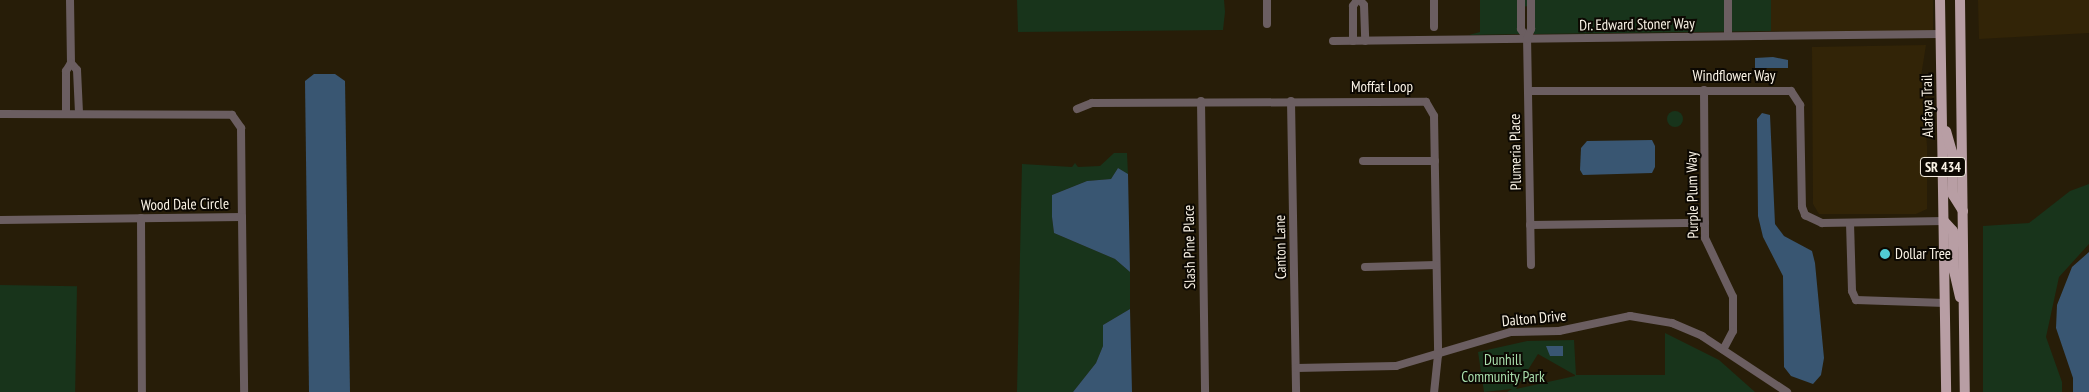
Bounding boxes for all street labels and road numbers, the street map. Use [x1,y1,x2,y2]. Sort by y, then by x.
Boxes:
street label: Dr. Edward Stoner Way [1578,14,1696,34]
street label: Windflower Way [1692,67,1776,85]
street label: Alafaya Trail [1917,74,1937,138]
street label: Moffat Loop [1351,78,1413,96]
street label: Plumeria Place [1505,113,1525,191]
street label: Purple Plum Way [1682,151,1702,239]
road number: SR 434 [1919,156,1967,178]
street label: Wood Dale Circle [141,194,229,214]
street label: Slash Pine Place [1179,205,1199,289]
street label: Canton Lane [1270,215,1290,279]
street label: Dalton Drive [1501,306,1567,330]

